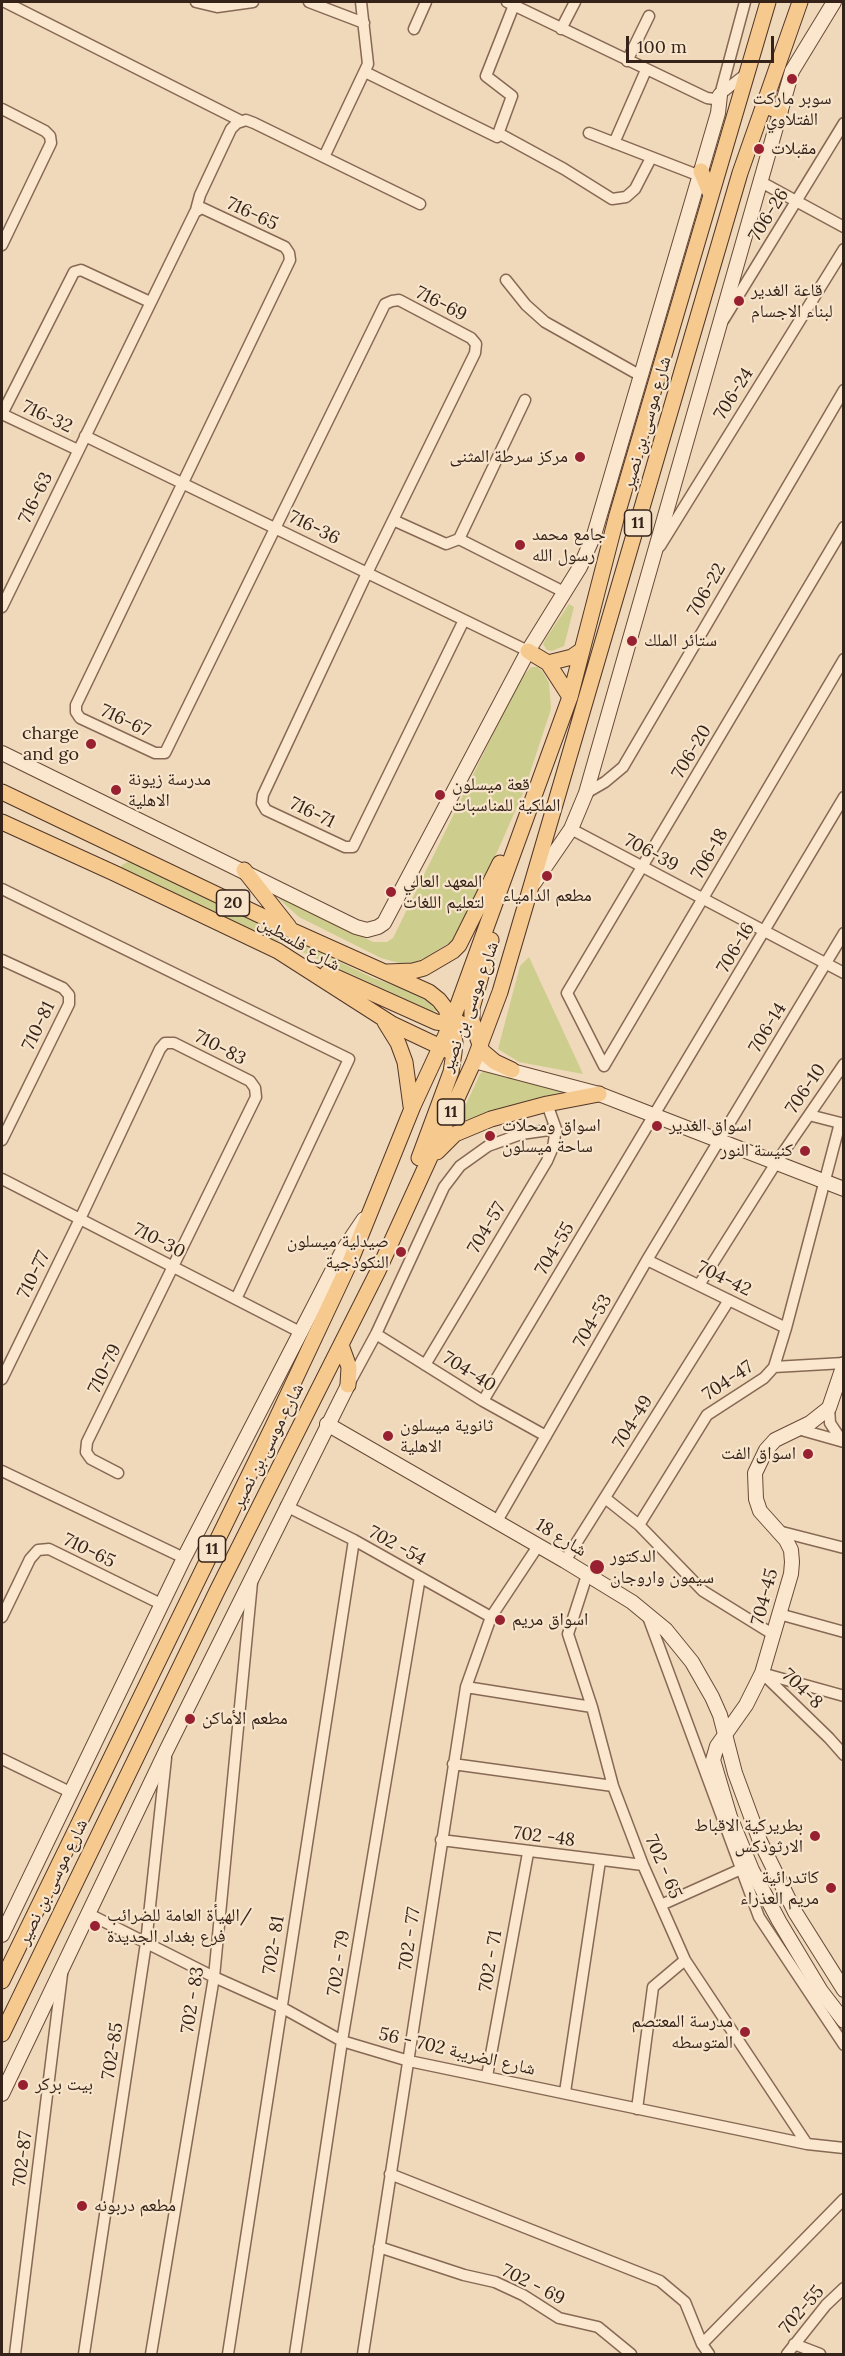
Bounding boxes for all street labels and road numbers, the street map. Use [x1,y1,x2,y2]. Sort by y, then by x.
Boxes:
street label: 706-26 [744,185,794,245]
street label: 716-65 [223,193,281,235]
street label: 716-69 [412,282,470,326]
street label: شارع موسى بن نصير [618,354,676,492]
street label: 706-24 [710,364,758,424]
street label: 716-32 [18,396,76,438]
street label: 716-63 [14,469,58,527]
street label: 716-36 [285,506,343,550]
road number: 11 [624,510,652,536]
street label: 706-22 [683,560,731,620]
street label: 716-67 [97,700,153,742]
street label: 706-20 [668,721,716,783]
street label: 716-71 [286,793,338,833]
street label: 706-18 [687,825,733,883]
street label: 706-39 [620,830,682,876]
road number: 20 [216,890,250,916]
street label: شارع فلسطين [254,912,344,976]
street label: 706-16 [713,919,759,977]
street label: شارع موسى بن نصير [436,939,504,1075]
street label: 710-81 [18,998,60,1054]
street label: 706-14 [745,999,791,1057]
street label: 710-83 [191,1026,249,1070]
street label: 706-10 [781,1060,831,1118]
road number: 11 [438,1099,464,1125]
street label: 704-57 [463,1198,511,1258]
street label: 710-30 [129,1219,189,1263]
street label: 704-55 [531,1219,579,1279]
street label: 710-77 [13,1248,55,1302]
street label: 704-42 [693,1257,755,1301]
street label: 704-53 [569,1291,617,1351]
street label: 710-79 [84,1341,126,1397]
street label: 704-40 [438,1347,500,1397]
street label: 704-47 [699,1356,757,1406]
street label: شارع موسى بن نصير [227,1380,309,1512]
street label: 704-49 [608,1392,658,1452]
street label: شارع 18 [532,1514,590,1562]
street label: 702 -54 [365,1521,429,1571]
street label: 710-65 [60,1529,118,1573]
road number: 11 [198,1536,226,1562]
street label: 704-45 [747,1566,783,1628]
street label: 704-8 [777,1665,827,1713]
street label: شارع موسى بن نصير [13,1815,93,1949]
street label: 702 -48 [512,1822,576,1852]
street label: 702 - 65 [640,1832,686,1902]
street label: 702 - 77 [395,1906,425,1972]
street label: 702- 81 [259,1914,289,1976]
street label: 702 - 79 [323,1929,355,1997]
street label: 702 - 71 [475,1929,507,1993]
street label: 702 - 83 [177,1965,209,2035]
street label: 702-85 [98,2021,128,2081]
street label: شارع الضريبة 702 - 56 [377,2023,537,2081]
street label: 702-87 [9,2130,37,2188]
street label: 702 - 69 [498,2260,568,2310]
street label: 702-55 [775,2281,829,2339]

